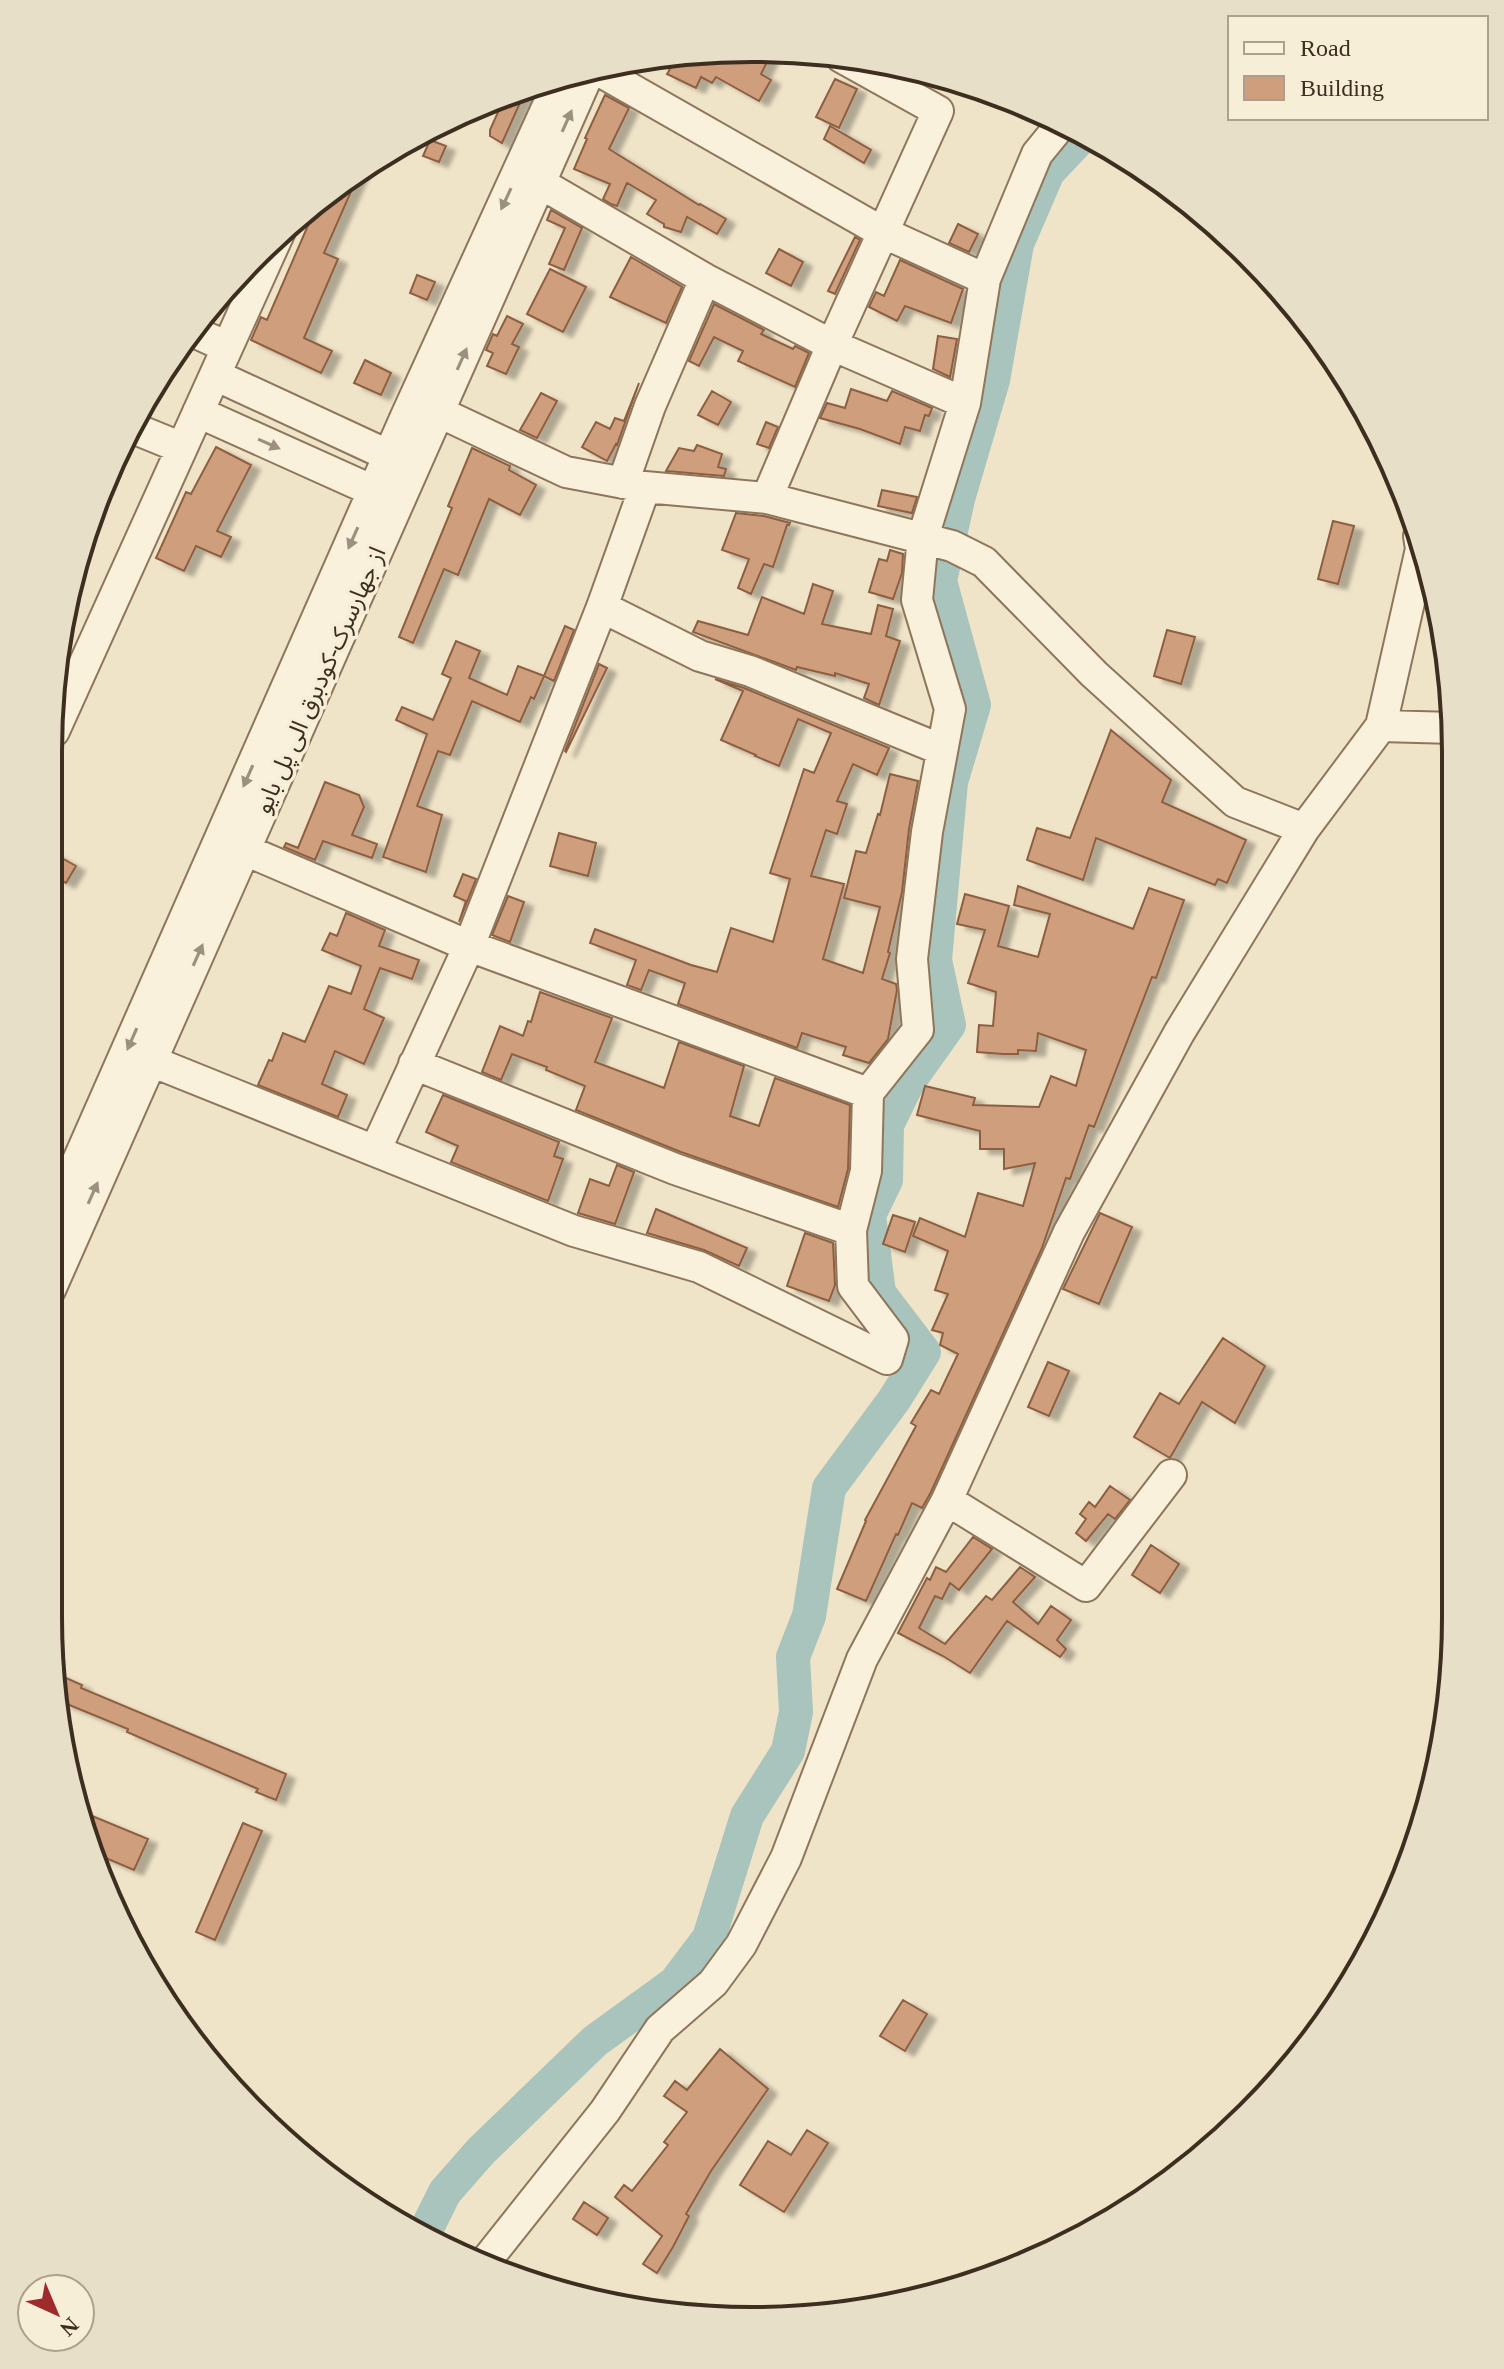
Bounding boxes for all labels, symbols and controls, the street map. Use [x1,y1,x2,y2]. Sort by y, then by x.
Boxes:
legend [1228,16,1488,120]
text: Road [1300,35,1351,61]
text: Building [1300,75,1384,101]
one-way arrow [561,109,574,133]
one-way arrow [499,187,513,211]
one-way arrow [455,347,469,370]
one-way arrow [257,437,281,451]
one-way arrow [346,526,360,550]
street label: از جهارسرک-کودبرق الی پل بایو [249,543,393,818]
one-way arrow [241,764,255,788]
one-way arrow [192,943,205,967]
one-way arrow [125,1028,138,1051]
one-way arrow [86,1181,100,1204]
north arrow [16,2273,96,2353]
text: N [55,2313,84,2342]

